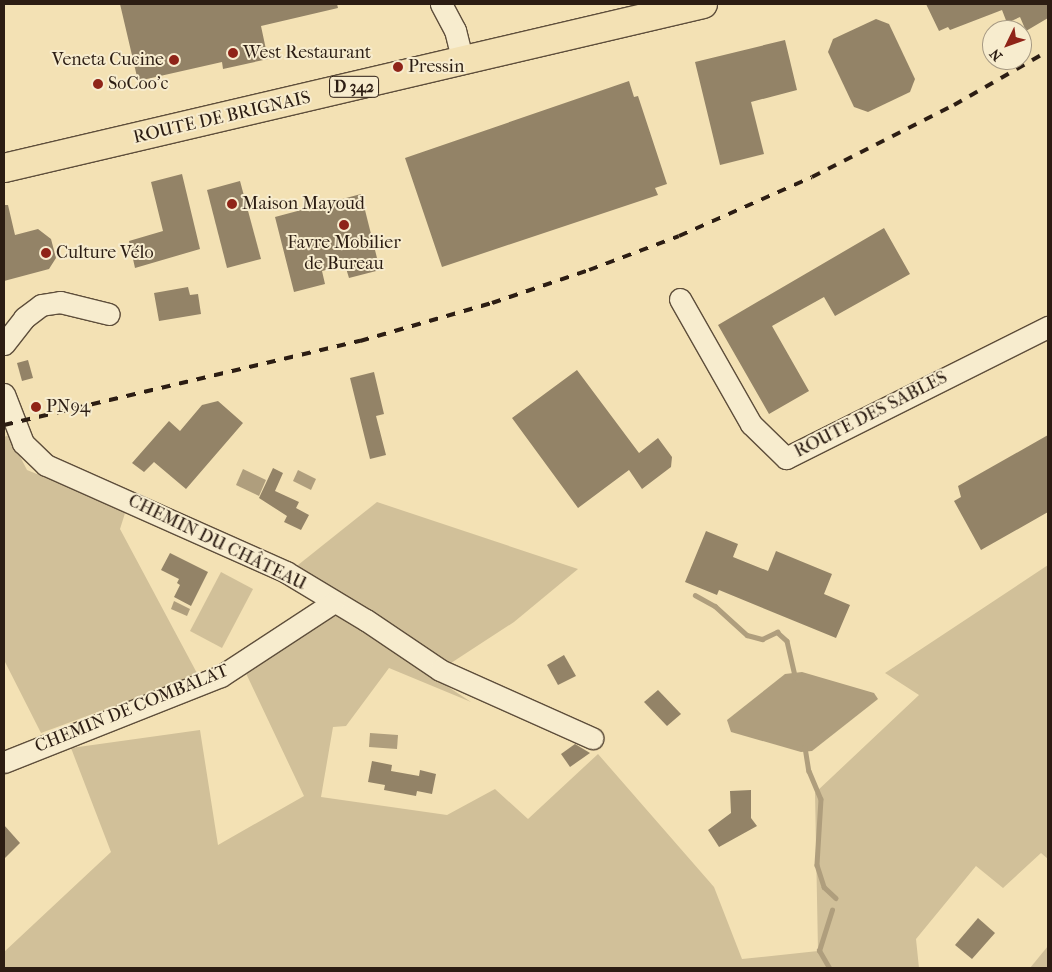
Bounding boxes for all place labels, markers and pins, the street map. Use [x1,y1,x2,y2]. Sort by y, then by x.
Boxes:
place label: West Restaurant [243,42,371,64]
marker: West Restaurant [227,47,239,59]
place label: Veneta Cucine [52,49,164,71]
marker: Veneta Cucine [168,54,180,66]
place label: Pressin [408,56,464,78]
marker: Pressin [392,61,404,73]
place label: SoCoo'c [108,73,168,95]
marker: SoCoo'c [92,78,104,90]
place label: Maison Mayoud [242,193,365,215]
marker: Maison Mayoud [226,198,238,210]
marker: Favre Mobilier de Bureau [338,219,350,231]
place label: Favre Mobilier de Bureau [287,233,401,276]
place label: Culture Vélo [56,242,154,264]
marker: Culture Vélo [40,247,52,259]
place label: PN94 [46,396,90,418]
marker: PN94 [30,401,42,413]

